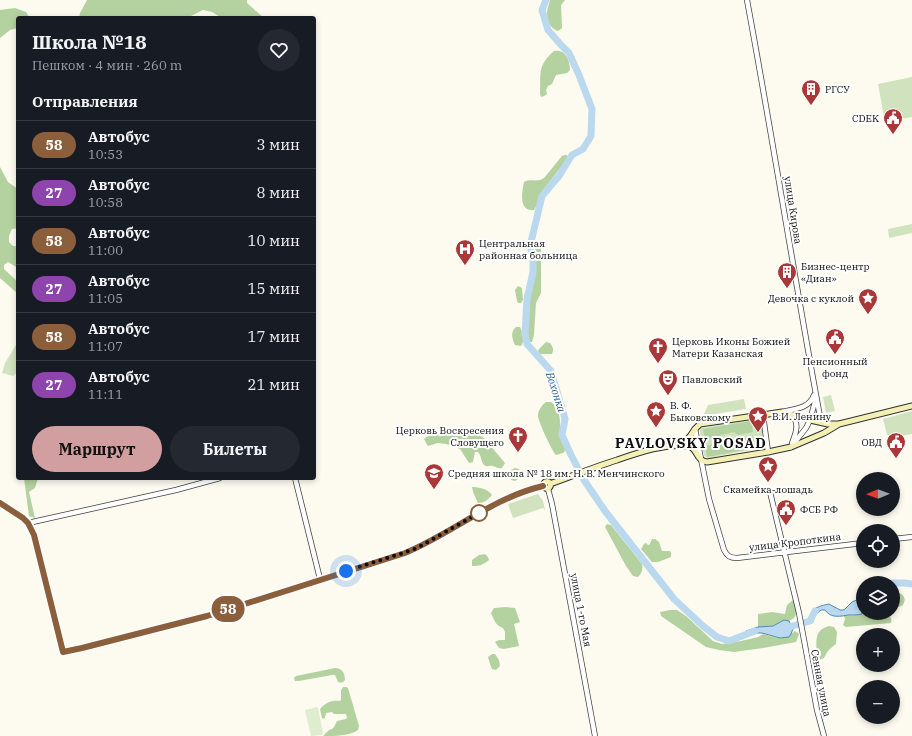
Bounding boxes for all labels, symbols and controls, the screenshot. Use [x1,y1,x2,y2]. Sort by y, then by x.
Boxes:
button: heart [258,29,300,71]
text: Школа №18 [32,30,147,54]
text: Пешком · 4 мин · 260 m [32,57,182,74]
building icon: РГСУ [800,78,822,106]
place label: РГСУ [825,83,850,96]
text: Отправления [32,92,138,111]
public building icon: CDEK [882,107,904,135]
place label: CDEK [852,112,879,125]
text: Автобус [88,127,150,146]
text: 3 мин [256,135,300,154]
text: 58 [46,136,62,154]
text: 10:53 [88,146,123,163]
text: Автобус [88,175,150,194]
street label: улица Кирова [781,175,805,245]
text: 8 мин [256,183,300,202]
text: 27 [46,184,62,202]
text: 10:58 [88,194,123,211]
text: Автобус [88,223,150,242]
text: 10 мин [247,231,300,250]
text: 58 [46,232,62,250]
place label: Центральная районная больница [479,237,578,262]
hospital icon: Центральная районная больница [454,238,476,266]
text: 11:00 [88,242,123,259]
place label: Бизнес-центр «Диан» [801,260,870,285]
building icon: Бизнес-центр «Диан» [776,261,798,289]
text: Автобус [88,271,150,290]
text: 15 мин [247,279,300,298]
text: 27 [46,280,62,298]
place icon: Девочка с куклой [857,287,879,315]
text: 11:05 [88,290,123,307]
place label: Девочка с куклой [768,292,854,305]
text: Автобус [88,319,150,338]
text: 17 мин [247,327,300,346]
public building icon: Пенсионный фонд [824,327,846,355]
text: 58 [46,328,62,346]
place label: Церковь Иконы Божией Матери Казанская [672,335,791,360]
church icon: Церковь Иконы Божией Матери Казанская [647,336,669,364]
text: 11:07 [88,338,123,355]
place label: Пенсионный фонд [802,355,868,380]
text: Автобус [88,367,150,386]
theatre icon: Павловский [657,368,679,396]
water label: Вохонка [543,369,569,414]
place label: Павловский [682,373,743,386]
text: 21 мин [247,375,300,394]
text: 27 [46,376,62,394]
text: 11:11 [88,386,123,403]
place label: В. Ф. Быковскому [670,399,731,424]
place icon: В. Ф. Быковскому [645,400,667,428]
place icon: В.И. Ленину [747,405,769,433]
place label: В.И. Ленину [772,410,832,423]
place label: Церковь Воскресения Словущего [396,424,504,449]
church icon: Церковь Воскресения Словущего [507,425,529,453]
button: Маршрут [32,426,162,472]
button: Билеты [170,426,300,472]
public building icon: ОВД [885,431,907,459]
district label: PAVLOVSKY POSAD [615,434,767,452]
place label: ОВД [861,436,882,449]
place icon: Скамейка-лошадь [757,455,779,483]
school or university icon: Средняя школа № 18 им. Н. В. Менчинского [423,462,445,490]
place label: Средняя школа № 18 им. Н. В. Менчинского [448,467,665,480]
north arrow [856,472,900,516]
map controls [856,472,900,724]
place label: Скамейка-лошадь [723,483,813,496]
public building icon: ФСБ РФ [775,498,797,526]
place label: ФСБ РФ [800,503,838,516]
unlabelled marker [470,504,488,522]
button: locate [856,524,900,568]
street label: улица Кропоткина [748,530,842,554]
your location [336,561,356,581]
street label: улица 1-го Мая [567,572,595,648]
button: layers [856,576,900,620]
line badge: 58 [210,596,246,622]
text: 58 [220,600,236,618]
button: + [856,628,900,672]
street label: Сенная улица [808,648,834,718]
button: − [856,680,900,724]

